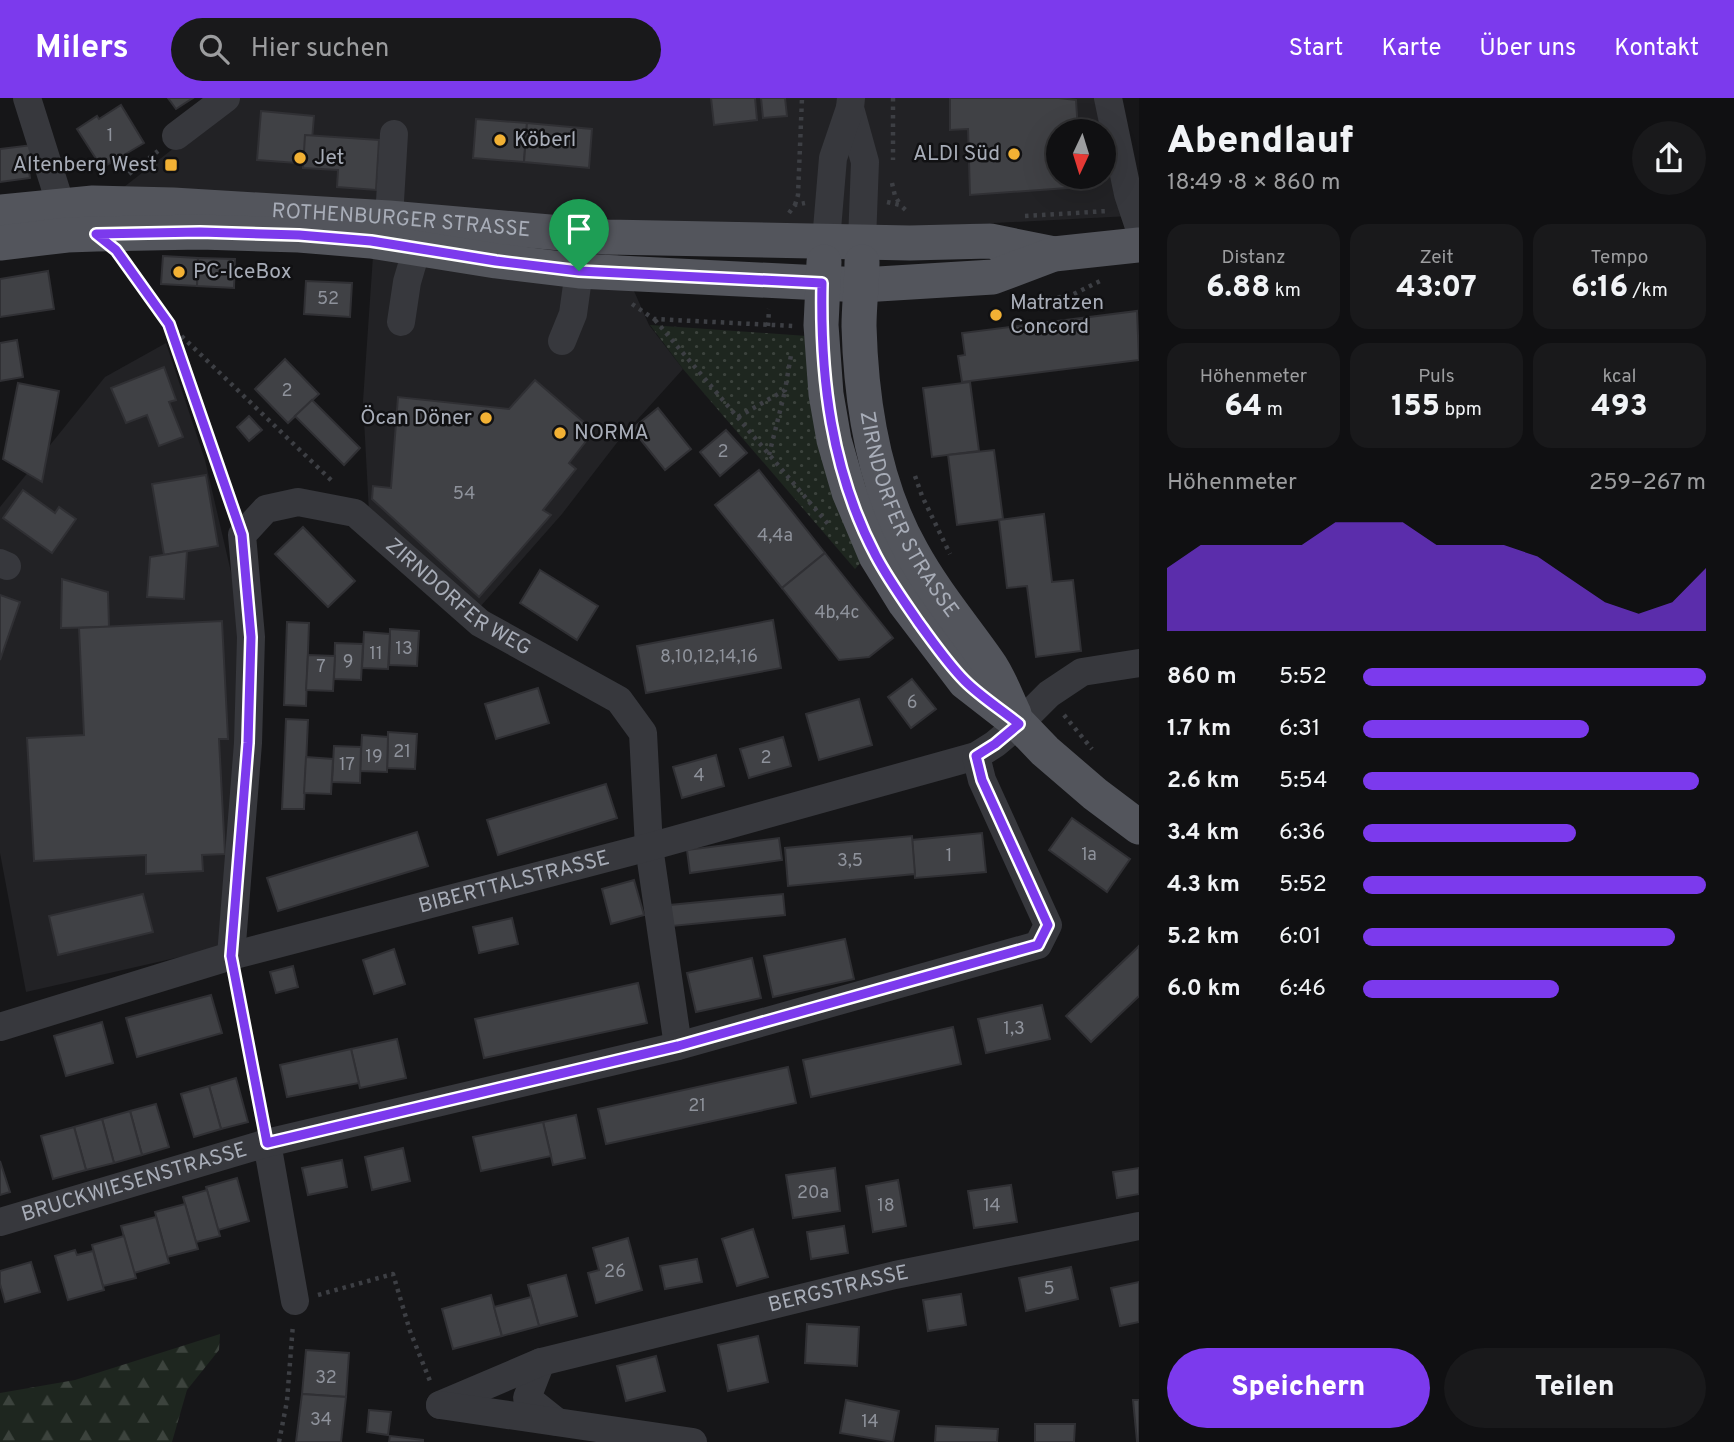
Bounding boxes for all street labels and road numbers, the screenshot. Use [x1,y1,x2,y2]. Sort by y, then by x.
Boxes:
street label: ROTHENBURGER STRASSE [271,197,532,244]
street label: ZIRNDORFER STRASSE [853,409,965,623]
street label: ZIRNDORFER WEG [379,532,536,662]
street label: BIBERTTALSTRASSE [416,844,612,920]
street label: BRUCKWIESENSTRASSE [18,1136,250,1228]
street label: BERGSTRASSE [765,1259,911,1319]

